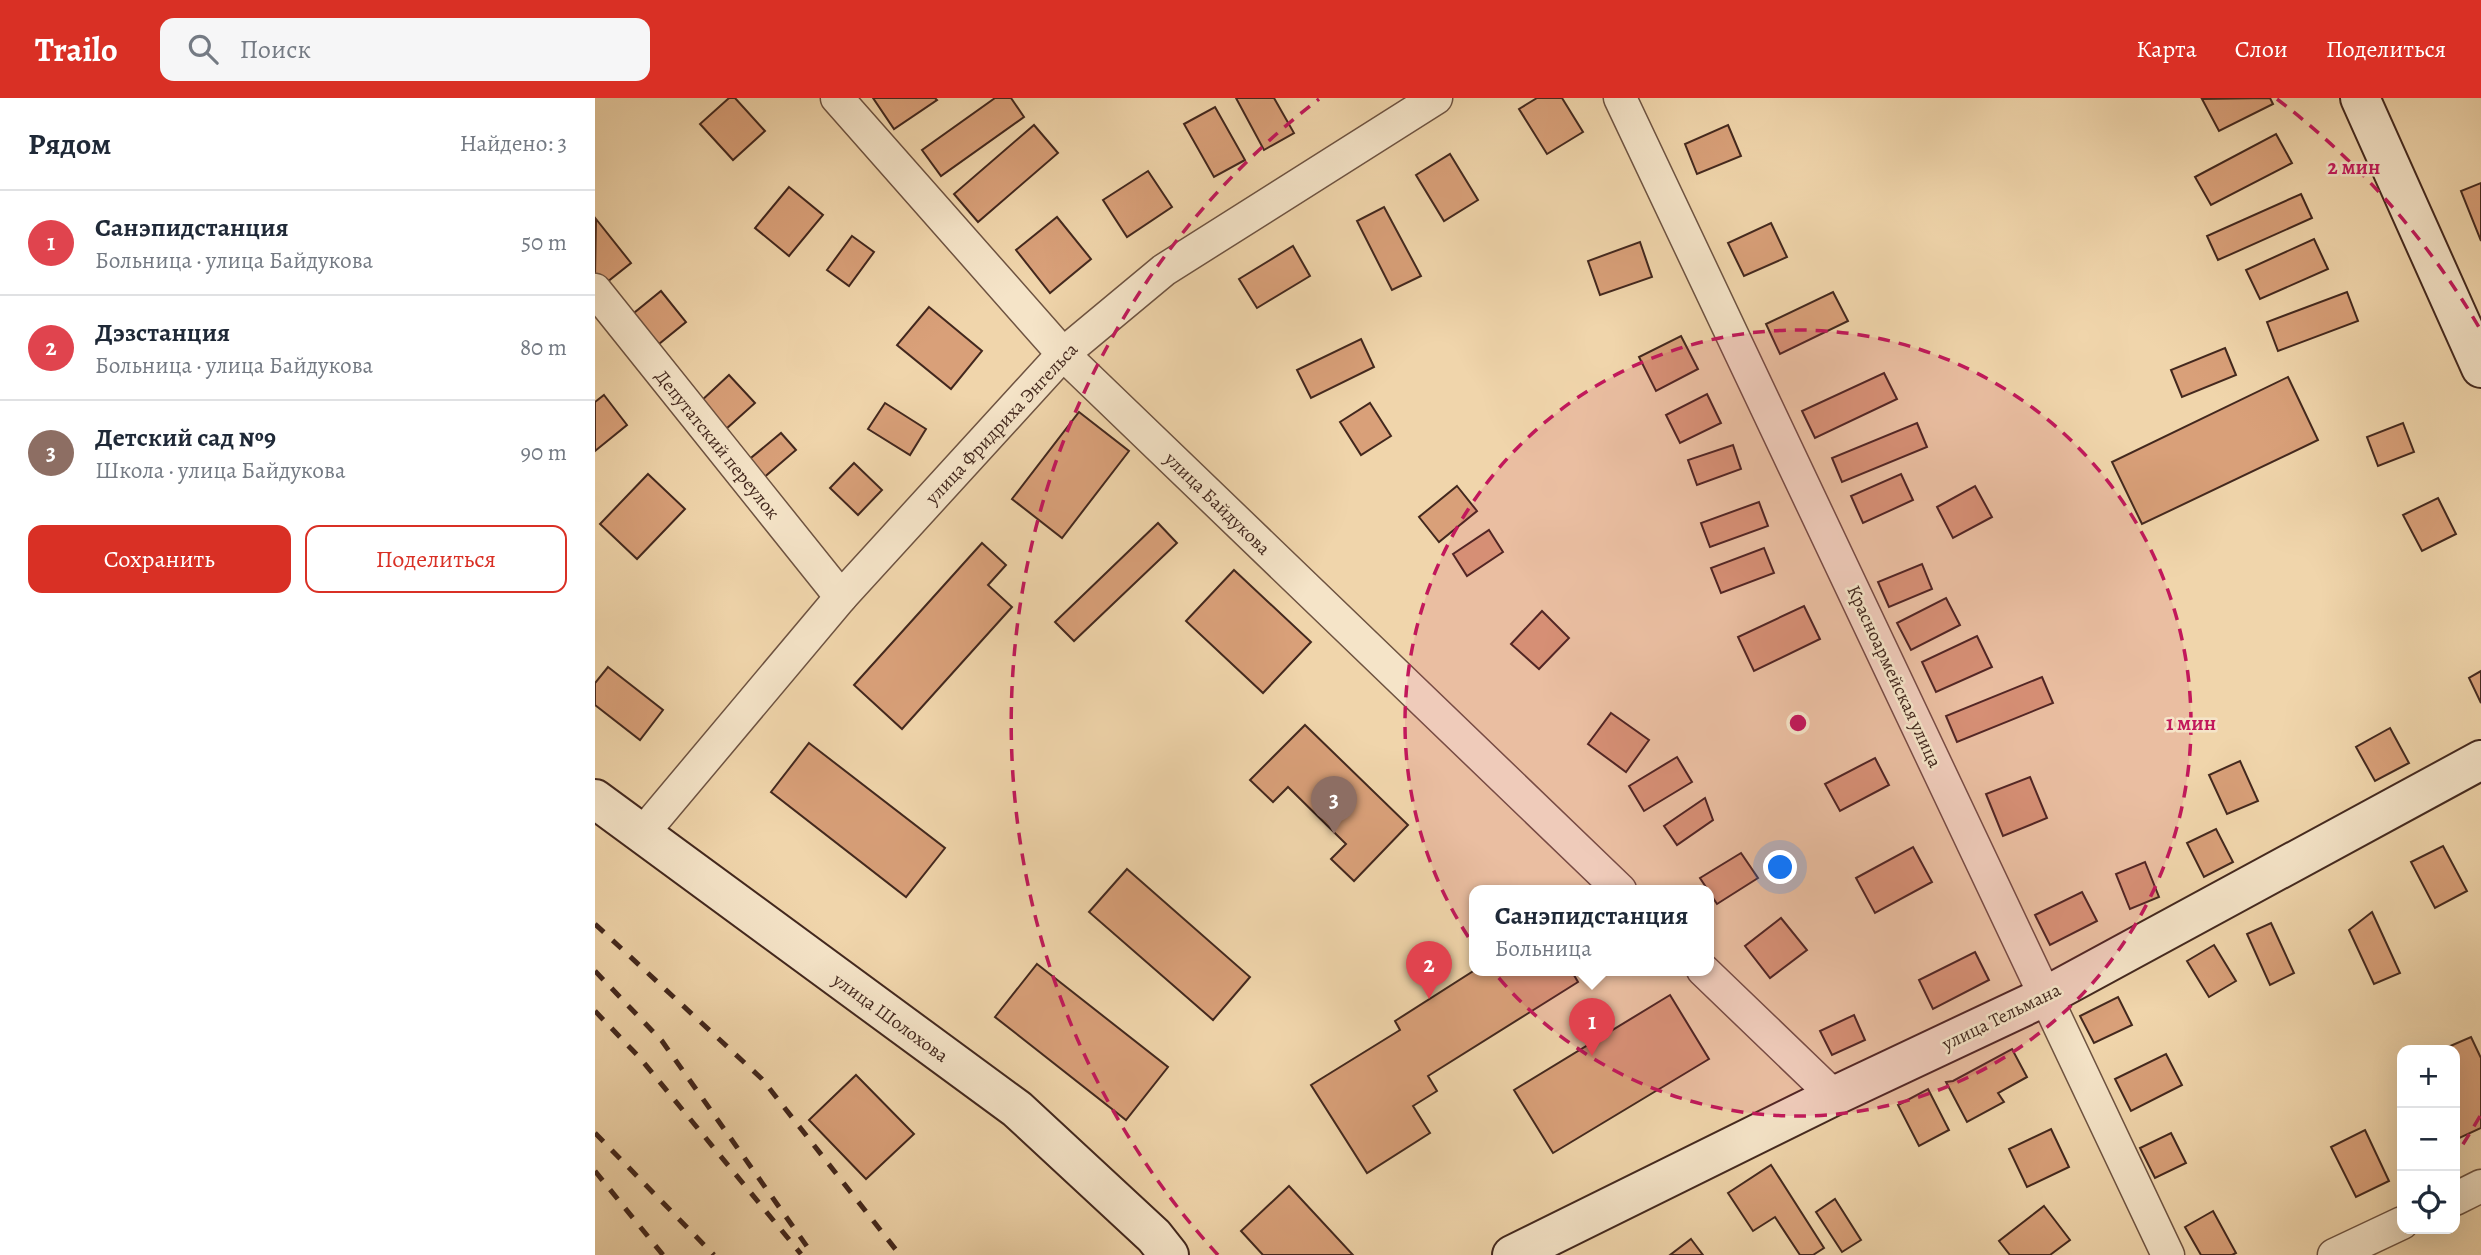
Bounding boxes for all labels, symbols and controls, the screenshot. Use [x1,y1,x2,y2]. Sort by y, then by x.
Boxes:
search box [160,18,650,81]
text: Trailo [35,27,118,72]
icon: search [184,30,222,68]
text: Поиск [240,32,311,67]
text: Карта [2136,33,2197,65]
text: Слои [2235,33,2288,65]
text: Поделиться [2326,33,2446,65]
text: Рядом [28,124,111,164]
text: Найдено: 3 [460,128,567,159]
text: 2 мин [2328,153,2380,181]
text: Санэпидстанция [95,210,289,245]
text: 1 [47,227,55,258]
text: 50 m [521,227,567,258]
text: Больница · улица Байдукова [95,245,373,276]
text: Дэзстанция [95,315,230,350]
text: 2 [45,332,57,363]
text: 80 m [520,332,567,363]
street label: улица Фридриха Энгельса [919,337,1084,511]
text: Больница · улица Байдукова [95,350,373,381]
street label: Депутатский переулок [649,364,786,525]
text: Детский сад №9 [95,420,276,455]
text: 3 [46,437,56,468]
text: 90 m [521,437,567,468]
street label: улица Байдукова [1158,446,1276,561]
text: Школа · улица Байдукова [95,455,346,486]
button: Сохранить [28,525,291,593]
button: Поделиться [305,525,567,593]
street label: Красноармейская улица [1840,581,1948,772]
text: 1 мин [2166,709,2216,737]
centre of rings [1786,711,1810,735]
pin: 3 [1311,776,1357,834]
your location [1763,850,1797,884]
popup [1469,885,1714,976]
text: Санэпидстанция [1495,898,1688,933]
text: Больница [1495,933,1592,964]
pin: 2 [1406,941,1452,999]
street label: улица Шолохова [827,967,954,1069]
street label: улица Тельмана [1937,977,2065,1057]
pin: 1 [1569,998,1615,1056]
map controls [2397,1045,2460,1234]
button: + [2397,1045,2460,1108]
button: − [2397,1108,2460,1171]
button: locate [2397,1171,2460,1234]

